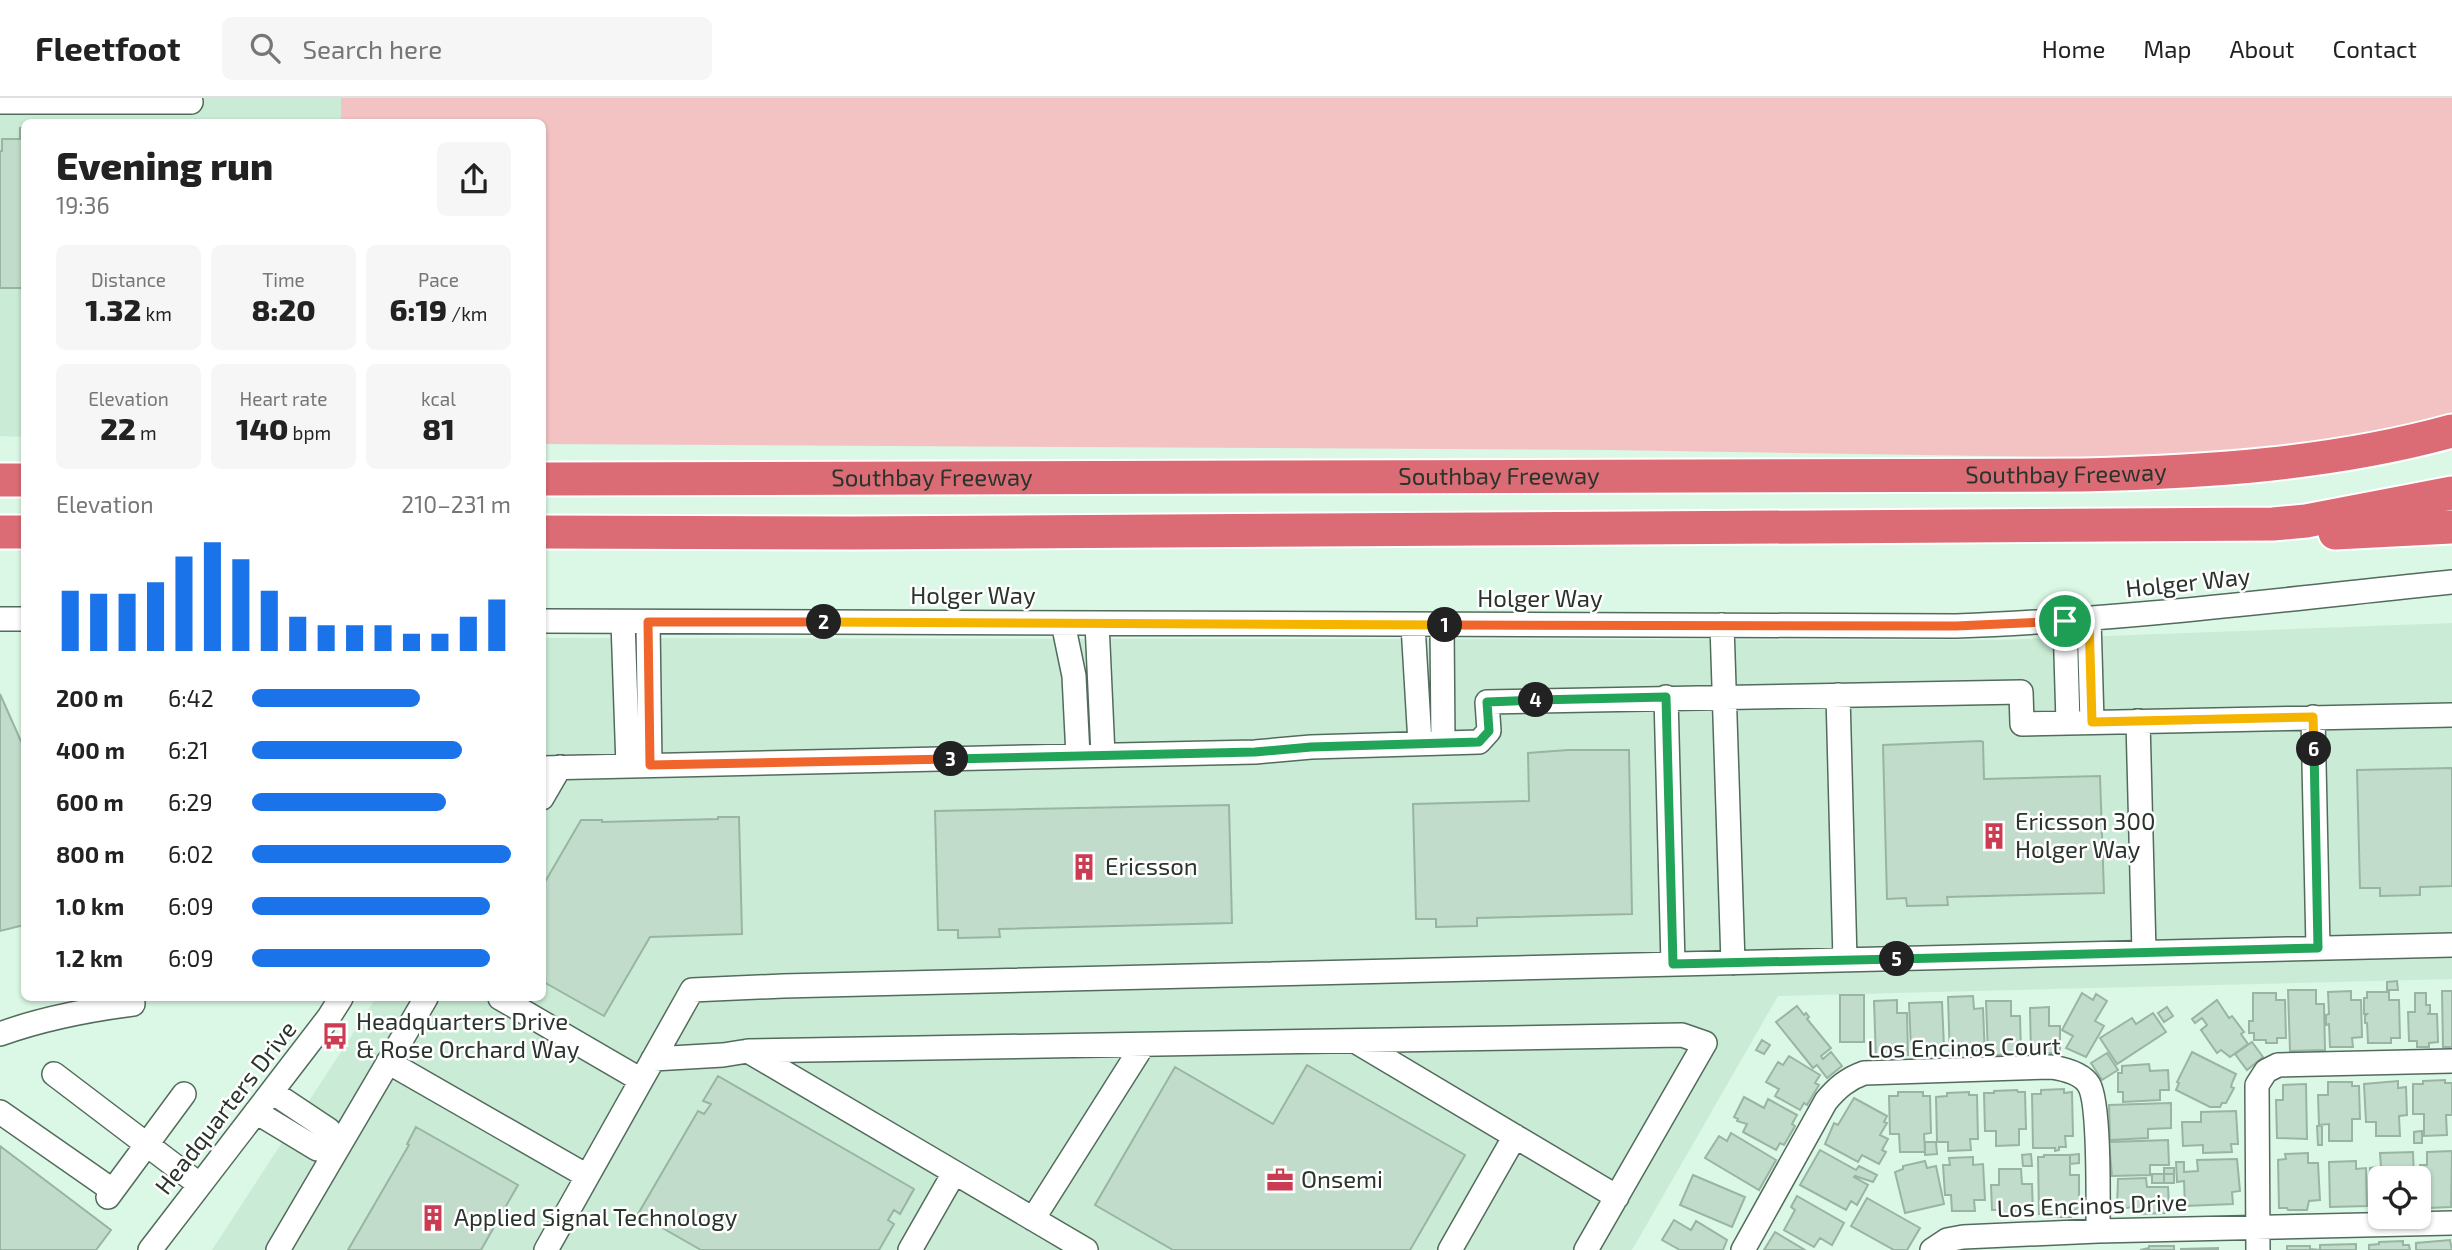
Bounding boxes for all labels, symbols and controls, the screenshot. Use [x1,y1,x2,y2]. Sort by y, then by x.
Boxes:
search box [222,17,712,80]
text: Fleetfoot [35,28,180,68]
icon: search [246,29,284,67]
text: Search here [302,33,442,64]
text: Home [2042,34,2105,63]
text: Map [2143,34,2191,63]
text: About [2229,34,2295,63]
text: Contact [2333,34,2417,63]
text: Evening run [56,142,273,188]
button: share [437,142,511,216]
text: 19:36 [56,191,110,219]
text: Distance [91,268,166,291]
text: Time [262,268,305,291]
text: Pace [418,268,459,291]
text: 1.32 [85,291,141,327]
text: 8:20 [251,291,316,327]
text: 6:19 [390,291,447,327]
text: km [141,302,172,325]
text: /km [447,302,487,325]
text: Elevation [88,387,169,410]
text: Heart rate [240,387,327,410]
text: kcal [421,387,456,410]
text: 22 [100,410,136,446]
text: 140 [236,410,288,446]
text: 81 [422,410,455,446]
text: m [136,421,157,444]
text: bpm [288,421,331,444]
street label: Southbay Freeway [1965,456,2168,488]
street label: Southbay Freeway [1398,460,1600,490]
street label: Southbay Freeway [831,462,1033,491]
text: Elevation [56,490,154,518]
text: 210–231 m [401,490,511,518]
street label: Holger Way [2124,560,2252,602]
street label: Holger Way [910,580,1036,609]
street label: Holger Way [1477,583,1603,612]
pin [2035,591,2095,651]
icon: arrive [2046,602,2084,640]
pin: 2 [806,604,842,640]
pin: 1 [1428,608,1462,642]
text: 2 [818,610,829,633]
text: 1 [1440,613,1449,636]
pin: 4 [1518,682,1554,718]
text: 200 m [56,684,124,712]
text: 6:42 [168,684,214,712]
text: 4 [1529,688,1542,711]
pin: 6 [2296,732,2332,766]
text: 400 m [56,736,125,764]
text: 6:21 [168,736,209,764]
text: 6 [2308,737,2319,760]
pin: 3 [934,742,968,776]
text: 3 [945,747,956,770]
text: 600 m [56,788,124,816]
text: 6:29 [168,788,213,816]
place label: Ericsson 300 Holger Way [2015,806,2155,863]
building icon: Ericsson 300 Holger Way [1979,821,2009,851]
text: 800 m [56,840,125,868]
text: 6:02 [168,840,213,868]
place label: Ericsson [1105,851,1198,880]
building icon: Ericsson [1069,852,1099,882]
text: 1.0 km [56,892,124,920]
text: 6:09 [168,892,214,920]
pin: 5 [1880,942,1914,976]
text: 1.2 km [56,944,123,972]
text: 6:09 [168,944,214,972]
text: 5 [1891,947,1902,970]
place label: Headquarters Drive & Rose Orchard Way [356,1006,580,1063]
street label: Headquarters Drive [148,1015,302,1200]
bus stop icon: Headquarters Drive & Rose Orchard Way [320,1021,350,1051]
street label: Los Encinos Court [1867,1030,2061,1063]
place label: Onsemi [1301,1164,1383,1193]
office icon: Onsemi [1265,1165,1295,1195]
map controls [2368,1166,2431,1229]
button: locate [2368,1166,2431,1229]
street label: Los Encinos Drive [1996,1187,2188,1222]
place label: Applied Signal Technology [454,1202,738,1231]
building icon: Applied Signal Technology [418,1203,448,1233]

